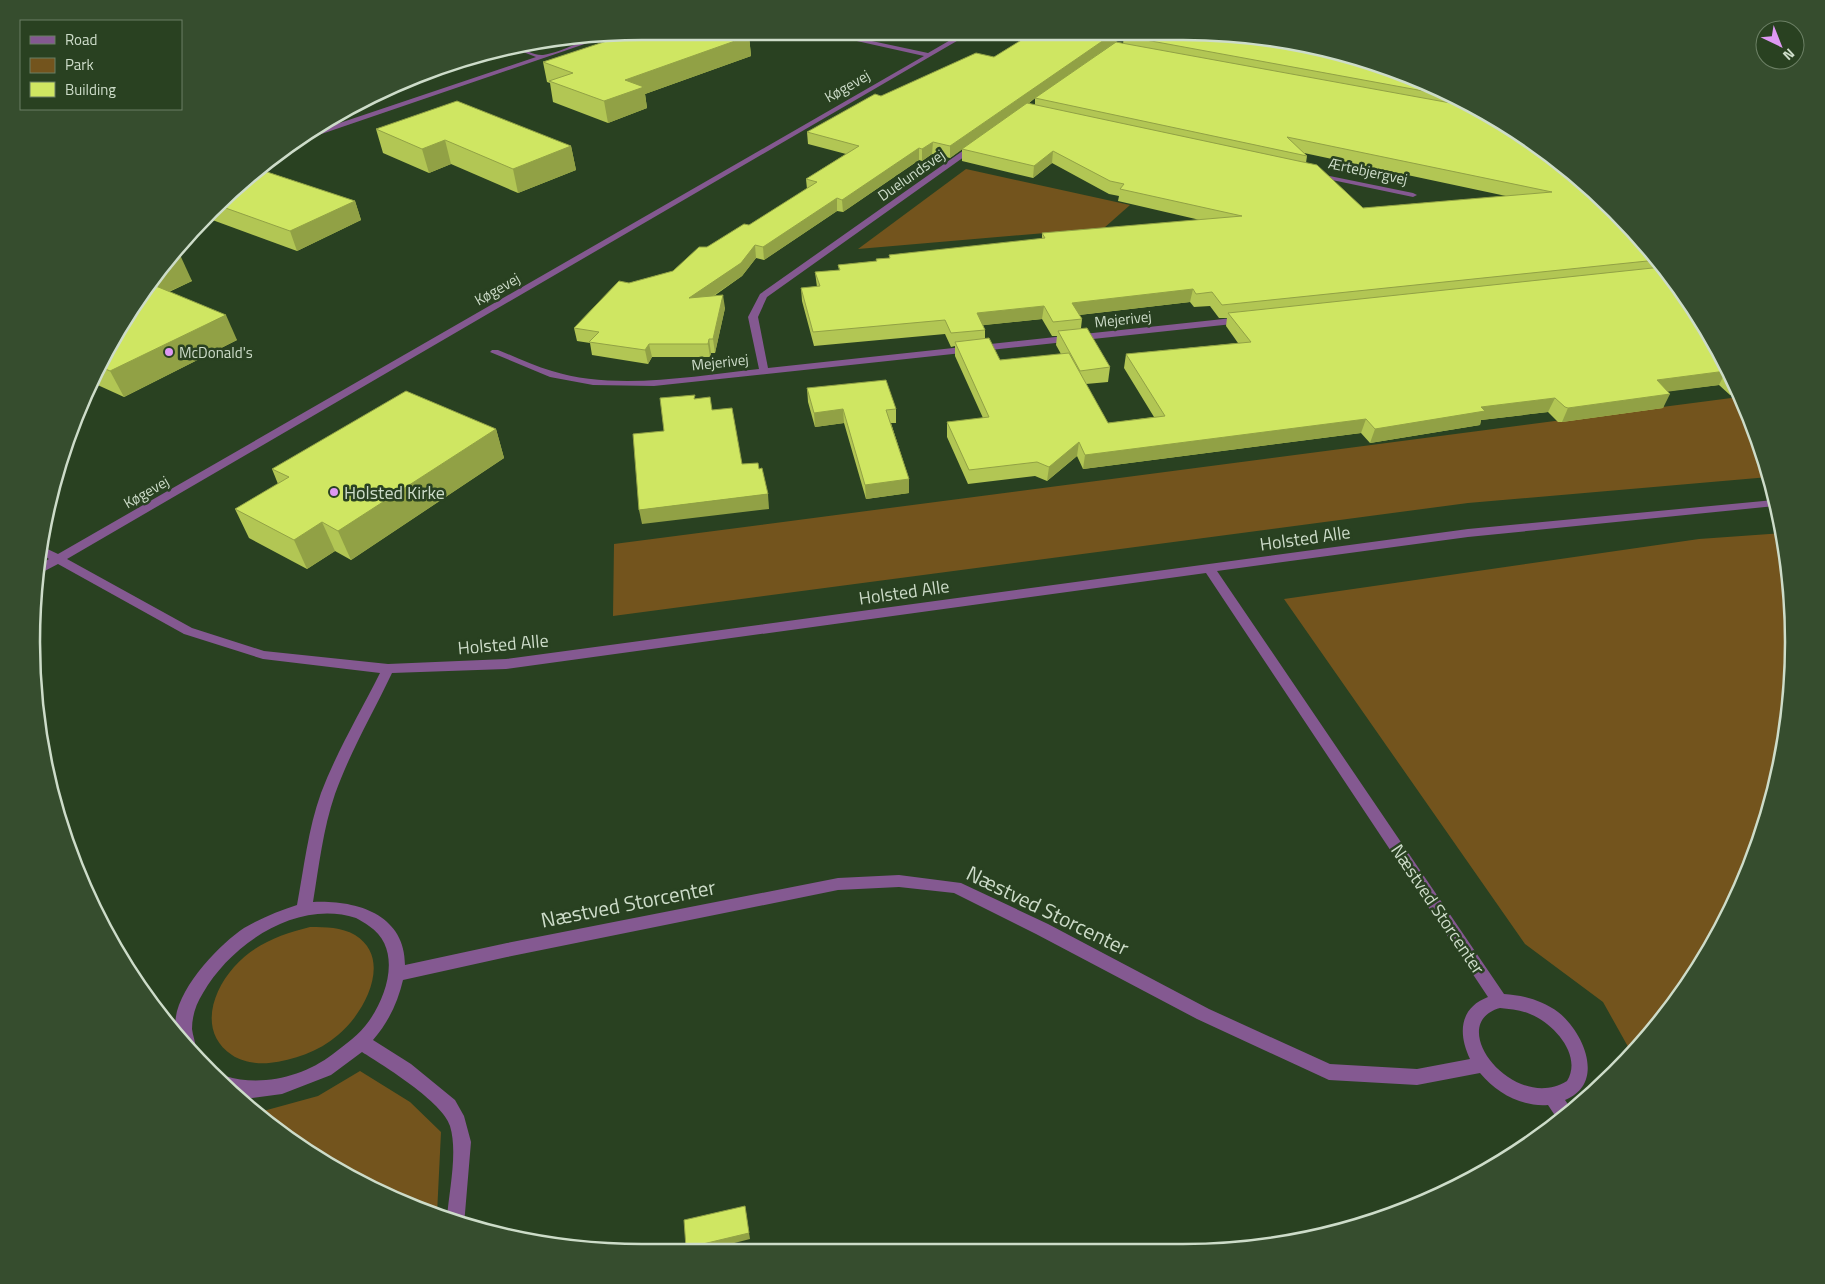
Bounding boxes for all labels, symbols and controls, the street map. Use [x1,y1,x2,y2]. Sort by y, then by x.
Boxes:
legend [20,20,182,110]
north arrow [1755,20,1805,70]
text: Road [65,28,97,51]
text: N [1778,44,1800,66]
text: Park [65,53,94,76]
street label: Køgevej [820,64,874,108]
text: Building [65,78,116,101]
street label: Duelundsvej [873,143,949,207]
street label: Ærtebjergvej [1326,151,1410,191]
street label: Køgevej [470,267,524,311]
street label: Mejerivej [1093,305,1153,333]
place label: McDonald's [179,341,253,364]
marker: McDonald's [163,346,175,358]
street label: Mejerivej [690,348,750,376]
street label: Køgevej [119,470,173,514]
place label: Holsted Kirke [344,479,445,506]
marker: Holsted Kirke [328,486,340,498]
street label: Holsted Alle [1258,518,1352,558]
street label: Holsted Alle [857,572,951,612]
street label: Holsted Alle [456,627,550,661]
street label: Næstved Storcenter [1384,838,1492,980]
street label: Næstved Storcenter [961,857,1135,963]
street label: Næstved Storcenter [538,870,718,936]

